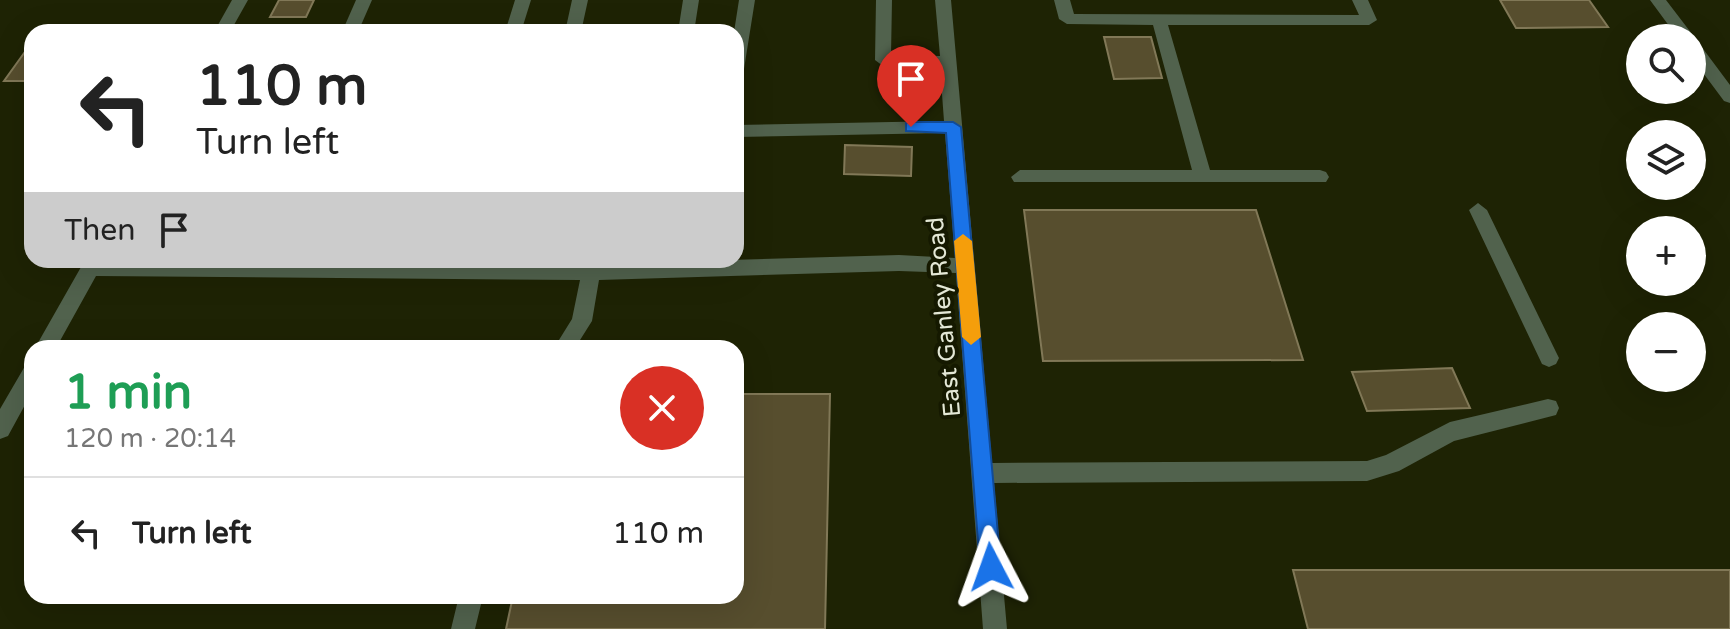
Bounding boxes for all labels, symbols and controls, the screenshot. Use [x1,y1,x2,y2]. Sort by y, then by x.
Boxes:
map controls [1626,24,1706,392]
button: search [1626,24,1706,104]
pin [877,45,945,127]
text: 110 m [196,53,367,120]
icon: left [64,56,168,160]
icon: arrive [889,57,933,101]
button: layers [1626,120,1706,200]
text: Turn left [196,121,339,164]
icon: arrive [152,208,196,252]
text: Then [64,212,136,249]
street label: East Ganley Road [921,216,967,418]
button: + [1626,216,1706,296]
button: − [1626,312,1706,392]
text: 1 min [64,364,192,422]
button: close [620,366,704,450]
text: 120 m · 20:14 [64,423,236,454]
icon: left [64,511,108,555]
text: Turn left [132,515,251,552]
text: 110 m [612,515,704,552]
position arrow [949,525,1033,609]

